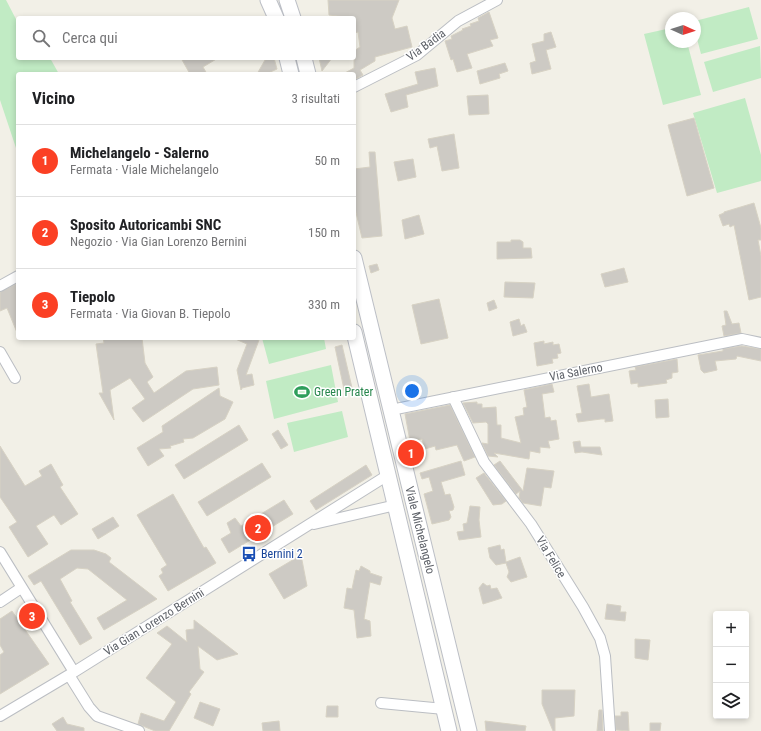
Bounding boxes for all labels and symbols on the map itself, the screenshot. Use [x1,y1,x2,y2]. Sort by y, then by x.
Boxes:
north arrow [665,12,701,48]
street label: Via Badia [404,26,448,64]
street label: Via Salerno [548,360,604,384]
your location [402,381,422,401]
sports icon: Green Prater [293,383,311,401]
place label: Green Prater [314,385,373,399]
pin: 1 [398,438,424,468]
street label: Viale Michelangelo [402,485,438,575]
pin: 2 [245,513,271,543]
street label: Via Felice [533,534,569,581]
bus stop icon: Bernini 2 [240,545,258,563]
place label: Bernini 2 [261,547,303,561]
street label: Via Gian Lorenzo Bernini [101,585,207,659]
pin: 3 [19,601,45,631]

